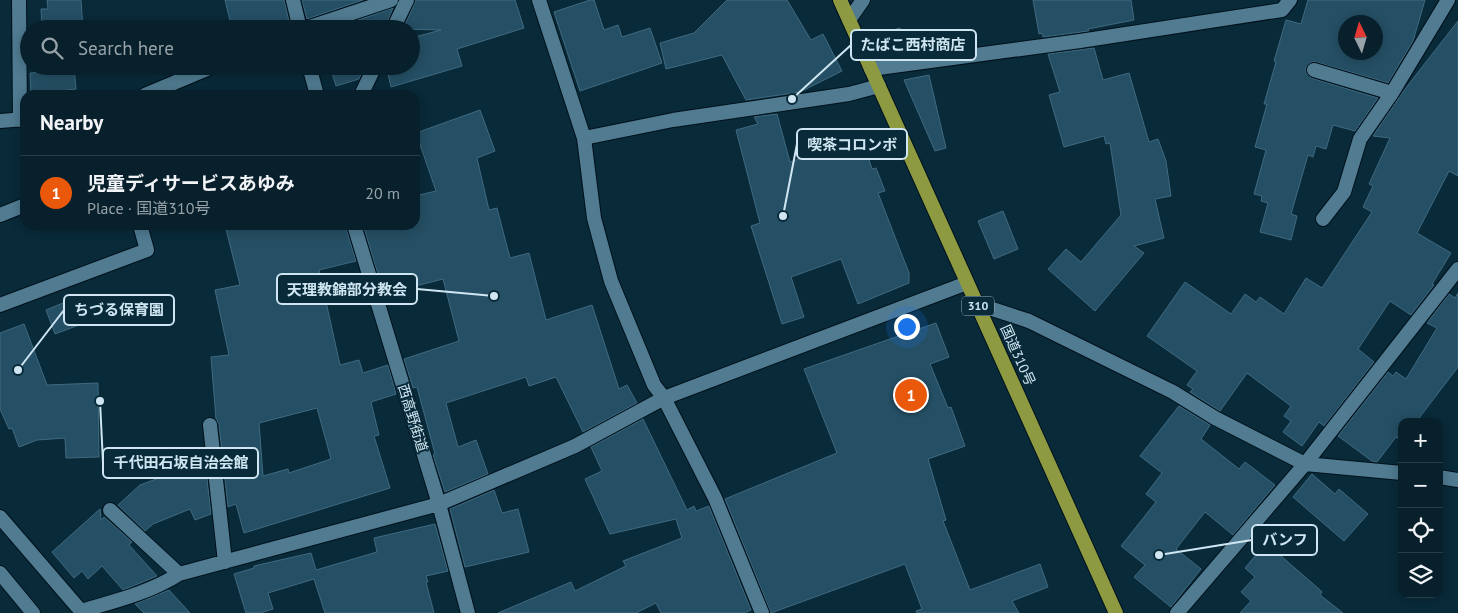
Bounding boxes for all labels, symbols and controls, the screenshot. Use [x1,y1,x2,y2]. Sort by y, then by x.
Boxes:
north arrow [1338,15,1383,60]
search box [20,20,420,75]
callout: たばこ西村商店 [851,30,976,60]
icon: search [38,34,66,62]
text: たばこ西村商店 [860,35,966,54]
text: Search here [78,36,174,60]
text: Nearby [40,109,103,136]
callout: 喫茶コロンボ [797,129,907,159]
text: 喫茶コロンボ [807,135,897,154]
text: 児童ディサービスあゆみ [87,171,295,195]
text: 1 [51,183,61,203]
text: 20 m [365,183,400,203]
text: Place · 国道310号 [87,198,211,218]
callout: 天理教錦部分教会 [277,274,417,304]
text: 天理教錦部分教会 [287,280,407,299]
callout: ちづる保育園 [64,295,174,325]
road number: 310 [962,296,994,316]
text: ちづる保育園 [74,300,164,319]
your location [894,314,920,340]
street label: 国道310号 [997,322,1039,388]
pin: 1 [895,376,927,414]
street label: 西高野街道 [394,382,432,454]
map controls [1398,418,1443,598]
button: + [1398,418,1443,463]
callout: 千代田石坂自治会館 [103,448,258,478]
text: 千代田石坂自治会館 [113,453,249,472]
button: − [1398,463,1443,508]
button: locate [1398,508,1443,553]
callout: バンフ [1252,525,1317,555]
text: バンフ [1262,530,1308,549]
button: layers [1398,553,1443,598]

